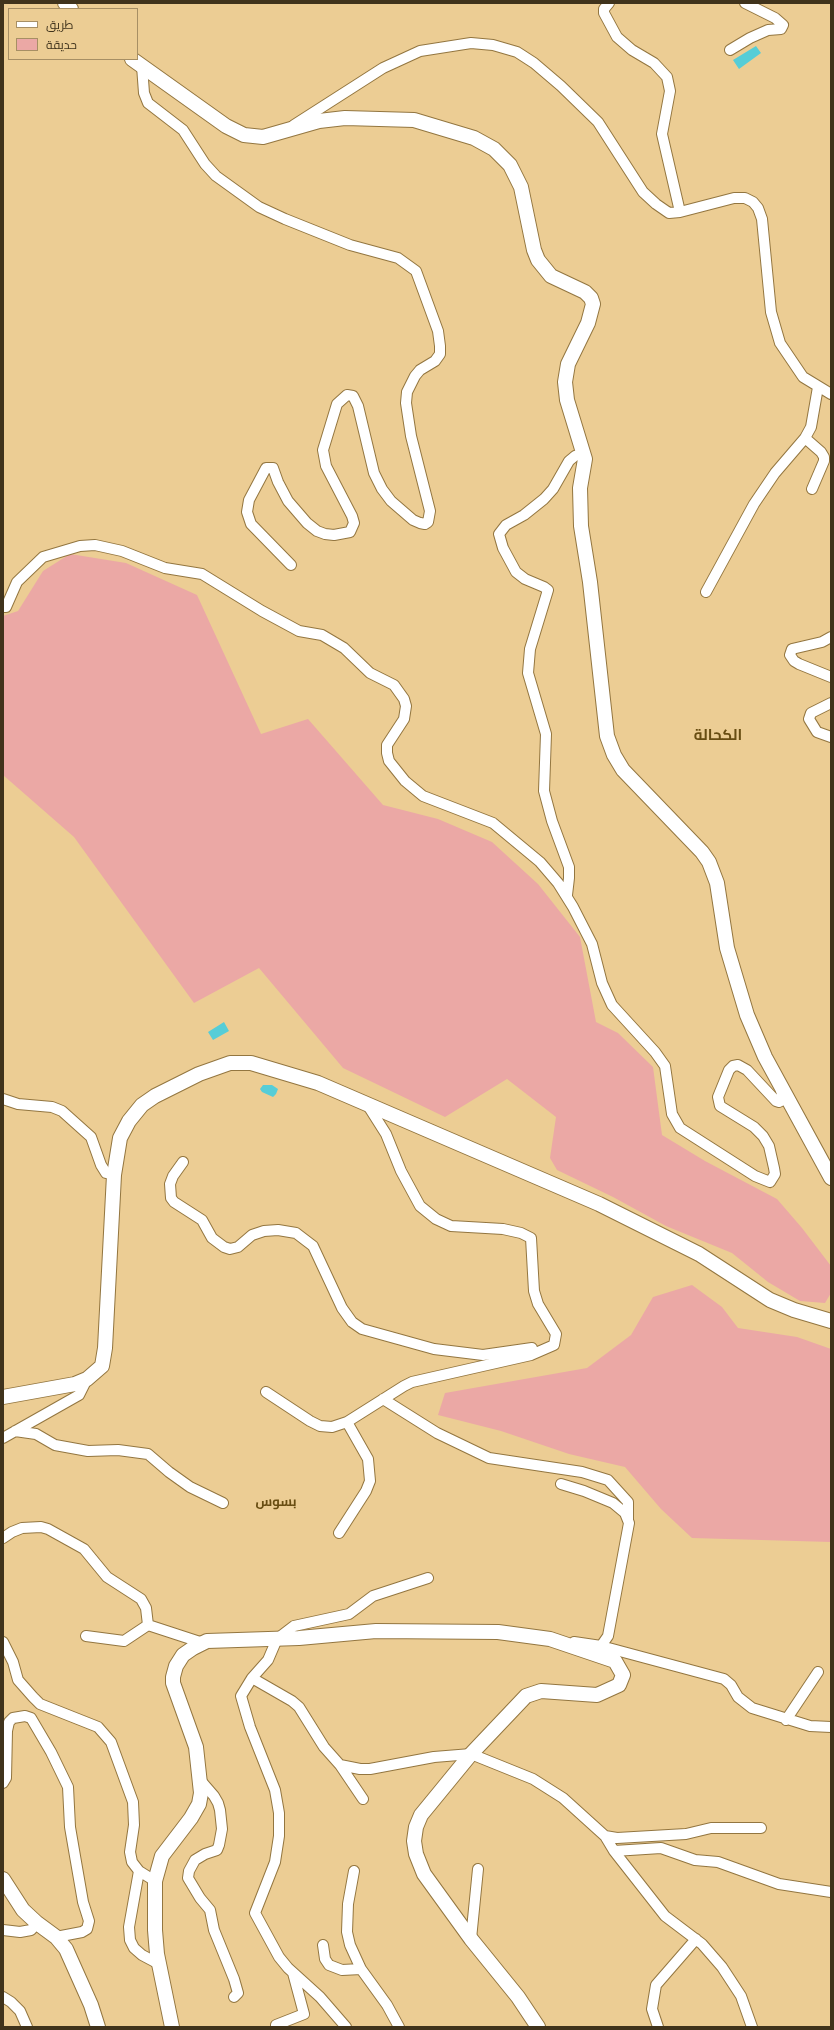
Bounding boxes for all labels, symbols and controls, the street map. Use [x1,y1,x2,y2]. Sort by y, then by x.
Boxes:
legend [8,8,138,60]
text: طريق [46,17,73,32]
text: حديقة [46,37,77,52]
district label: الكحالة [694,727,742,745]
district label: بسوس [255,1494,297,1510]

